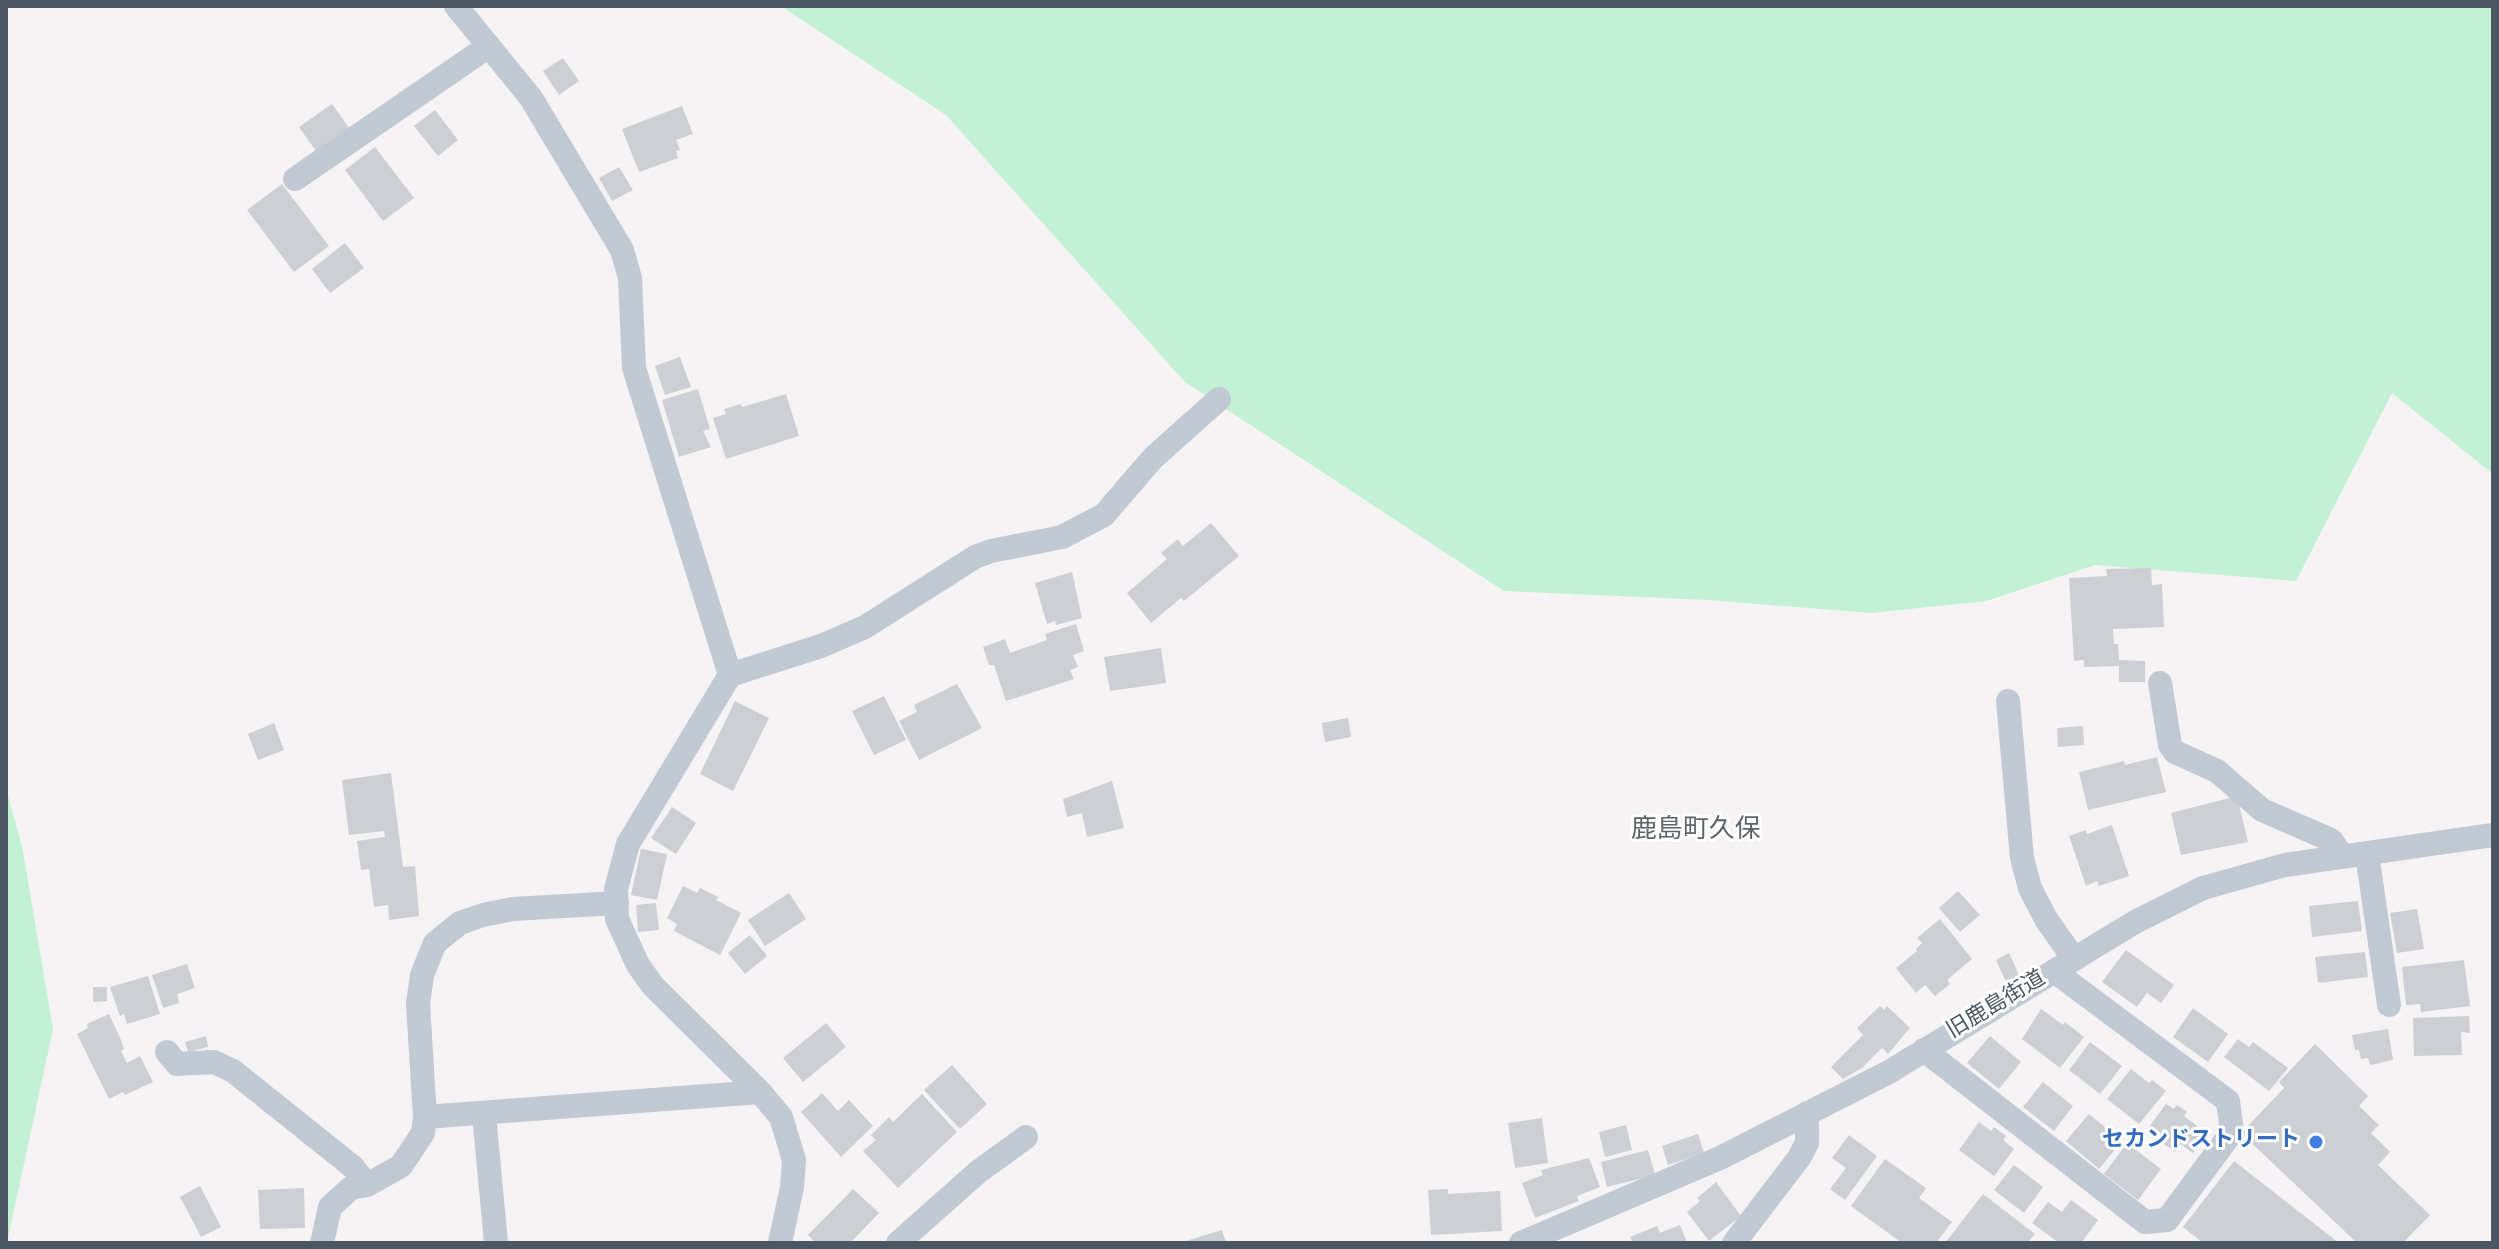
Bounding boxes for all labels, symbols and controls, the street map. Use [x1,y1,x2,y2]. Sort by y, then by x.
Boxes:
district label: 鹿島町久保 [1631,816,1761,848]
street label: 旧鹿島街道 [1943,966,2051,1046]
place label: セカンドストリート [2102,1129,2300,1155]
marker: セカンドストリート [2307,1133,2325,1151]

